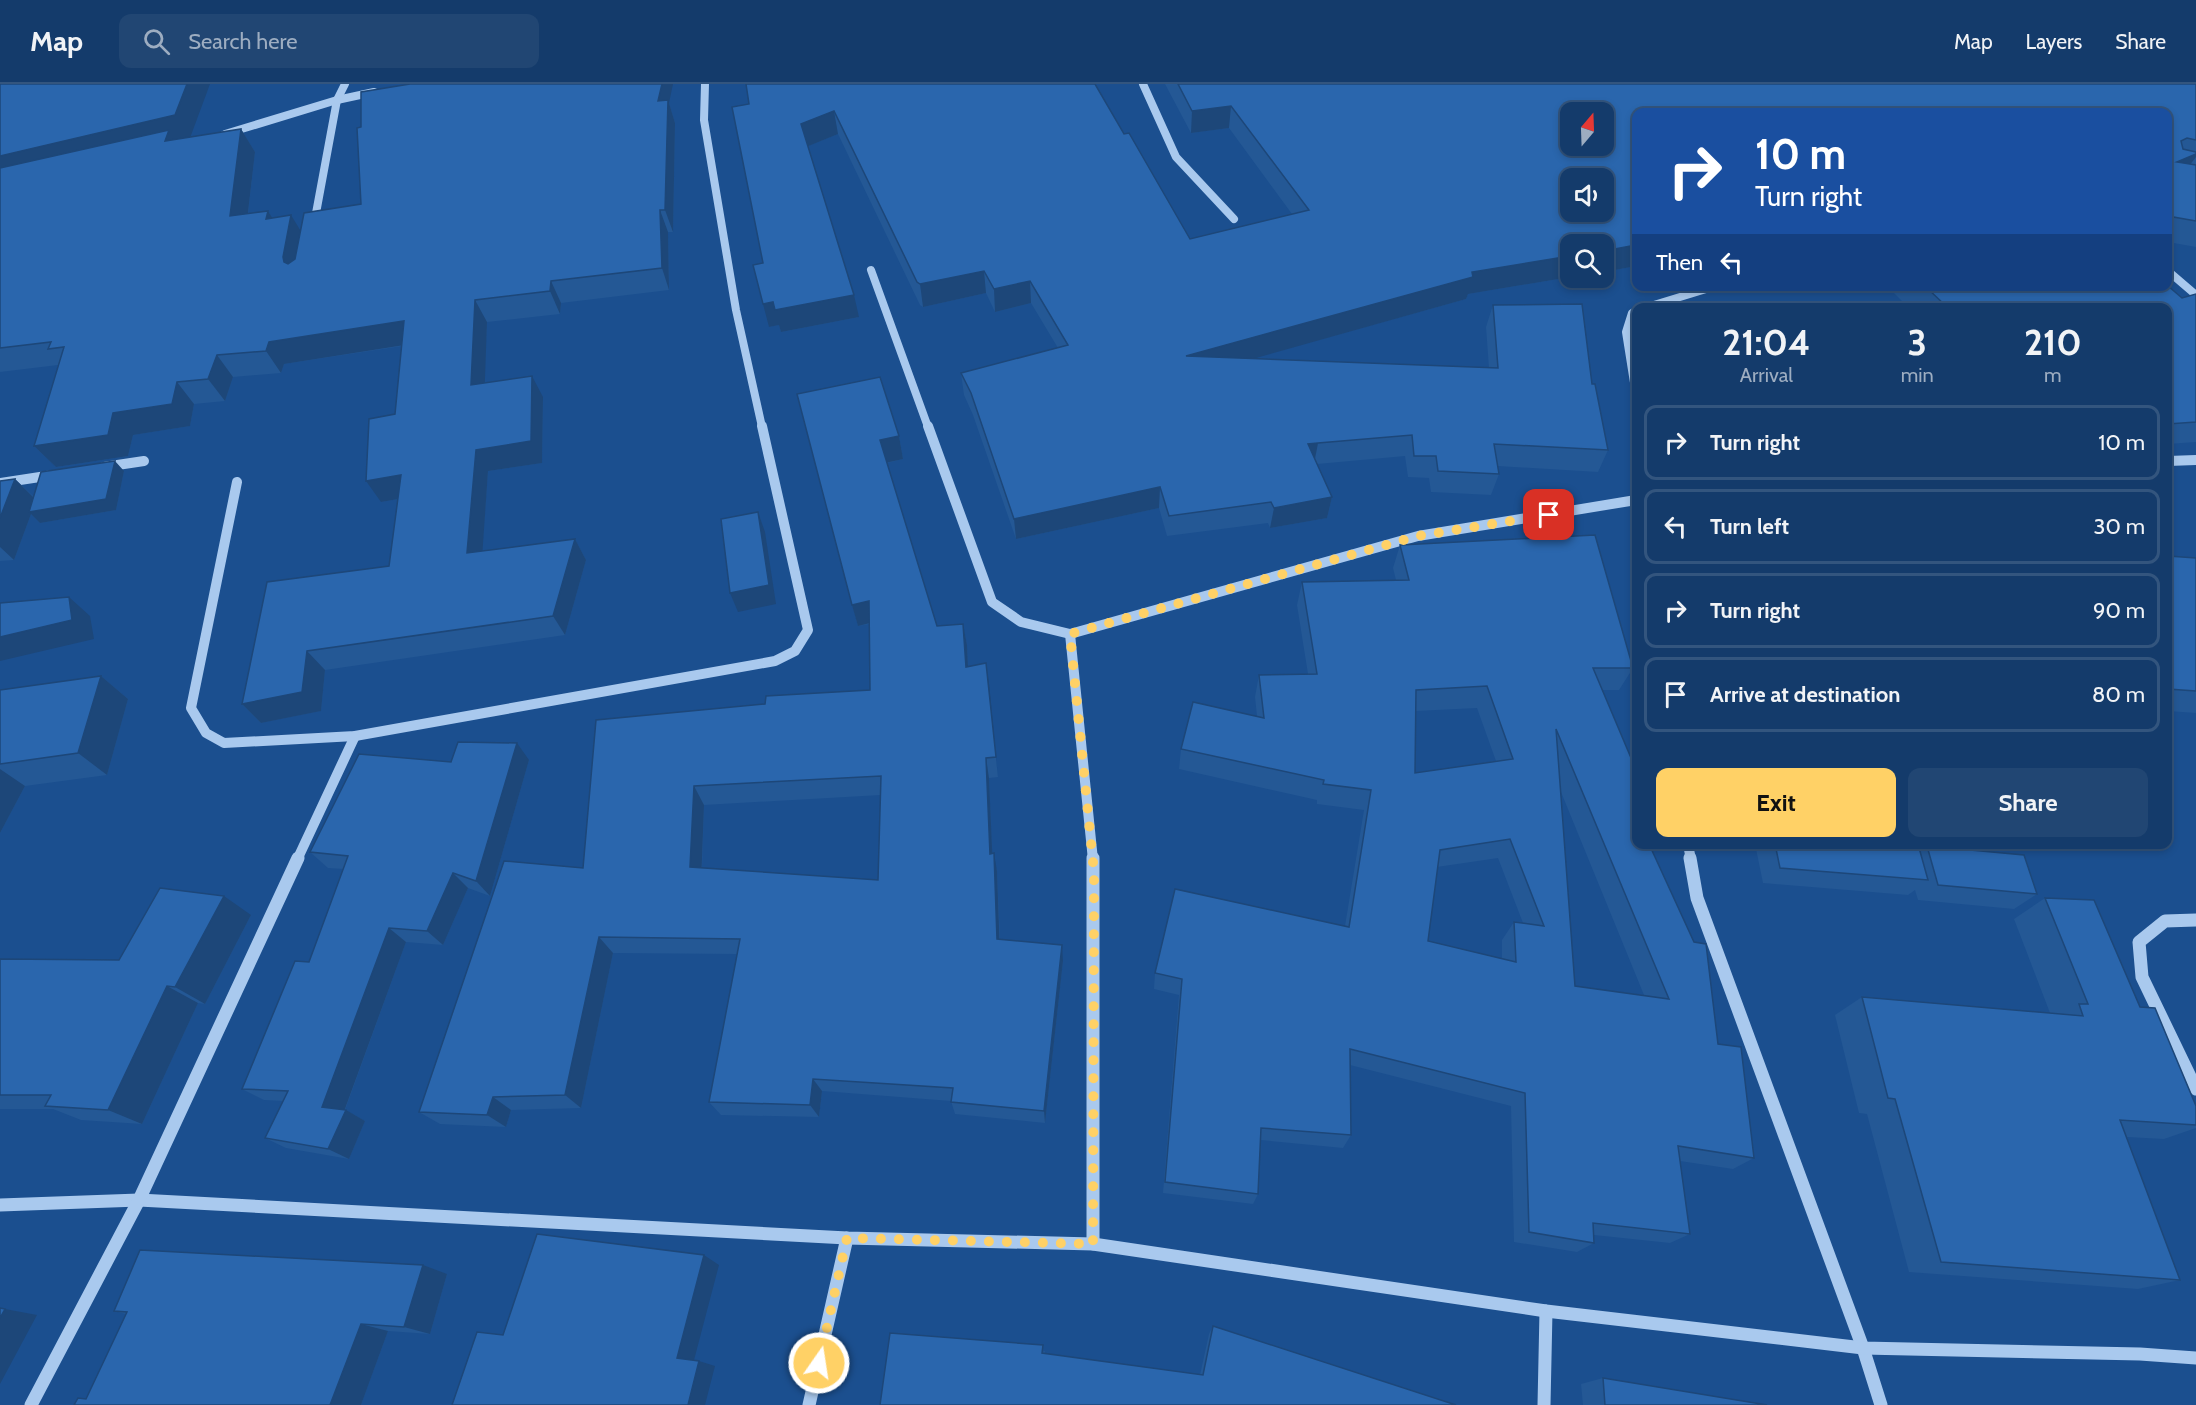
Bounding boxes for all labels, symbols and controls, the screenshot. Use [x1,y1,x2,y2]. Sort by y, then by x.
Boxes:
search box [119,14,539,68]
text: Map [30,24,83,58]
icon: search [140,25,173,58]
text: Search here [188,28,297,55]
text: Map [1954,29,1993,54]
text: Layers [2026,29,2082,54]
text: Share [2115,29,2166,54]
north arrow [1560,102,1614,156]
map controls [1560,102,1614,288]
text: 10 m [1755,128,1846,180]
icon: right [1656,132,1734,210]
button: sound [1560,168,1614,222]
text: Turn right [1755,180,1862,213]
button: search [1560,234,1614,288]
icon: left [1715,246,1748,279]
text: Then [1656,249,1703,276]
text: 21:04 [1722,320,1810,364]
text: 3 [1907,320,1927,364]
text: 210 [2024,320,2082,364]
text: Arrival [1740,363,1793,387]
text: min [1901,363,1934,387]
text: m [2044,363,2062,387]
icon: right [1659,426,1692,459]
text: Turn right [1710,429,1800,456]
text: 10 m [2098,429,2145,456]
pin [1523,489,1574,540]
icon: arrive [1532,498,1565,531]
icon: left [1659,510,1692,543]
text: Turn left [1710,513,1789,540]
text: 30 m [2093,513,2145,540]
icon: right [1659,594,1692,627]
text: Turn right [1710,597,1800,624]
text: 90 m [2093,597,2145,624]
icon: arrive [1659,678,1692,711]
text: Arrive at destination [1710,681,1900,708]
text: 80 m [2092,681,2145,708]
button: Exit [1656,768,1896,837]
button: Share [1908,768,2148,837]
position arrow [787,1331,851,1395]

